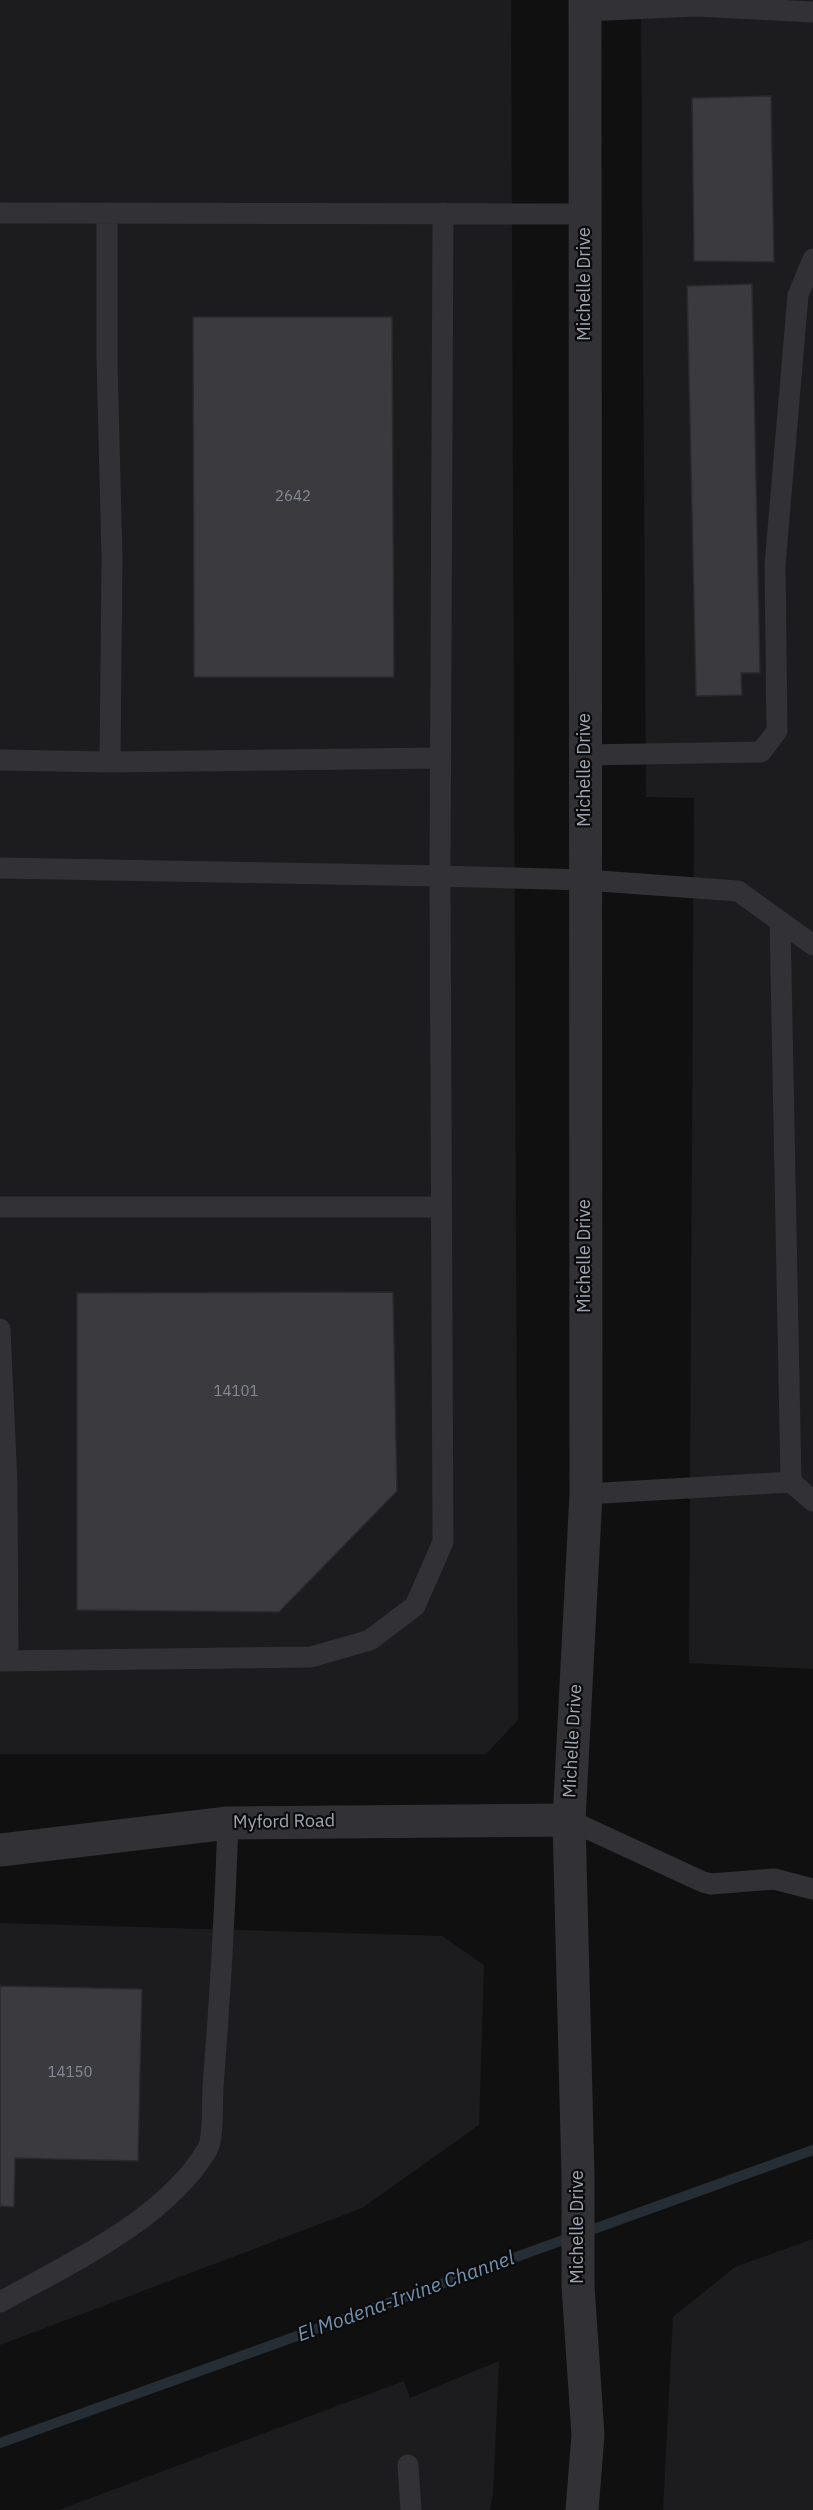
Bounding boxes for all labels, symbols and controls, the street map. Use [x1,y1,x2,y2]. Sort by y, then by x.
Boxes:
street label: Michelle Drive [574,227,596,341]
house number: 2642 [275,488,311,506]
street label: Michelle Drive [574,713,596,827]
street label: Michelle Drive [574,1199,596,1313]
house number: 14101 [214,1383,258,1401]
street label: Michelle Drive [559,1684,587,1798]
street label: Myford Road [233,1810,335,1834]
house number: 14150 [48,2064,92,2082]
street label: Michelle Drive [567,2170,589,2284]
water label: El Modena-Irvine Channel [294,2247,518,2347]

